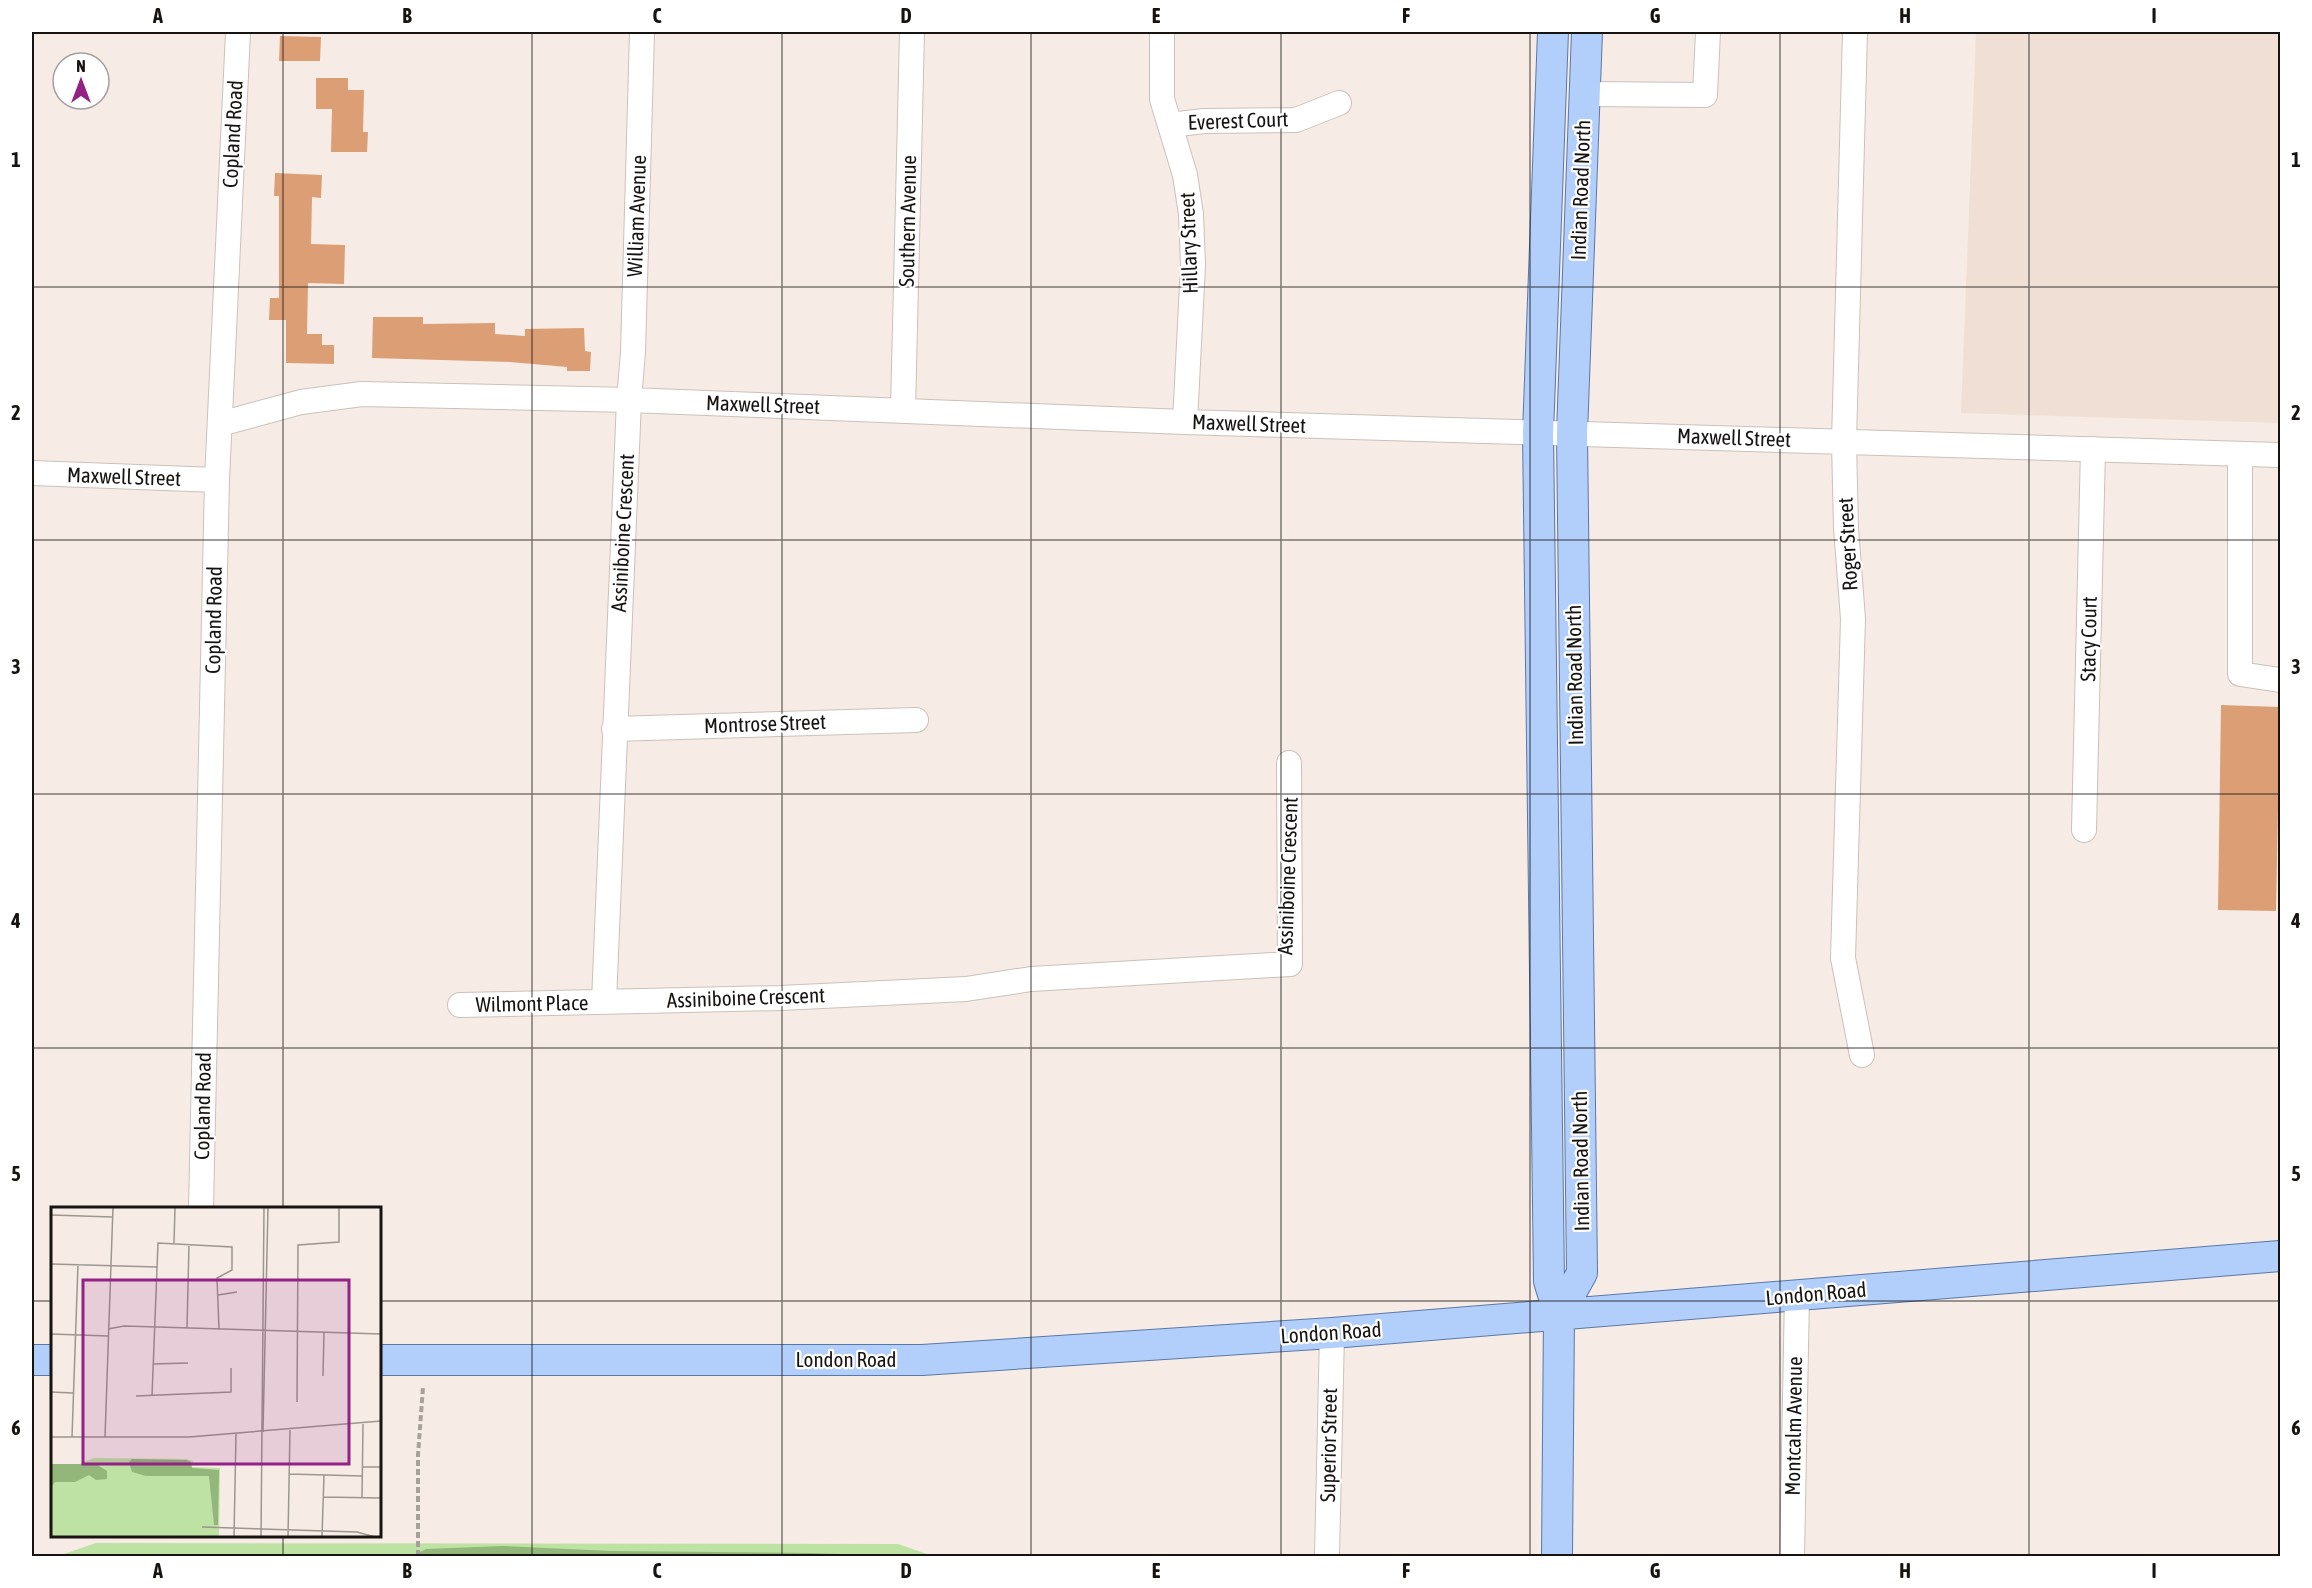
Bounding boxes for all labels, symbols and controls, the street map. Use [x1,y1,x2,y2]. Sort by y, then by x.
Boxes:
text: A [152,4,163,27]
text: B [402,4,412,27]
text: C [653,4,662,27]
text: D [900,4,912,27]
text: E [1152,4,1161,27]
text: F [1402,4,1410,27]
text: G [1650,4,1661,27]
text: H [1899,4,1911,27]
text: I [2151,4,2157,27]
north arrow [51,51,111,111]
text: N [76,57,86,75]
street label: Copland Road [217,80,247,188]
street label: Everest Court [1187,106,1289,134]
street label: Indian Road North [1566,119,1594,261]
text: 1 [11,148,21,171]
text: 1 [2291,148,2301,171]
street label: William Avenue [622,155,650,277]
street label: Southern Avenue [894,155,920,287]
street label: Hillary Street [1174,192,1202,294]
street label: Maxwell Street [706,390,821,418]
text: 2 [11,401,21,424]
text: 2 [2291,401,2301,424]
street label: Maxwell Street [1192,409,1307,437]
street label: Maxwell Street [1677,423,1792,451]
street label: Assiniboine Crescent [606,453,638,613]
street label: Maxwell Street [67,462,182,490]
street label: Roger Street [1833,497,1861,591]
street label: Copland Road [200,566,226,674]
street label: Stacy Court [2075,596,2101,682]
street label: Indian Road North [1561,605,1587,746]
text: 3 [11,655,21,678]
text: 3 [2291,655,2301,678]
street label: Montrose Street [704,709,826,737]
street label: Assiniboine Crescent [1272,796,1302,956]
text: 4 [10,909,21,932]
text: 4 [2290,909,2301,932]
street label: Assiniboine Crescent [666,982,826,1012]
street label: Wilmont Place [475,990,589,1016]
street label: Copland Road [189,1052,215,1160]
street label: Indian Road North [1567,1091,1593,1232]
text: 5 [11,1162,21,1185]
text: 5 [2291,1162,2301,1185]
inset map [51,1207,381,1537]
street label: London Road [1764,1277,1867,1309]
street label: London Road [1280,1317,1382,1348]
street label: London Road [795,1347,897,1371]
street label: Montcalm Avenue [1780,1356,1806,1496]
street label: Superior Street [1315,1388,1341,1502]
text: 6 [11,1416,21,1439]
text: 6 [2291,1416,2301,1439]
text: A [152,1559,163,1582]
text: B [402,1559,412,1582]
text: C [653,1559,662,1582]
text: D [900,1559,912,1582]
text: E [1152,1559,1161,1582]
text: F [1402,1559,1410,1582]
text: G [1650,1559,1661,1582]
text: H [1899,1559,1911,1582]
text: I [2151,1559,2157,1582]

